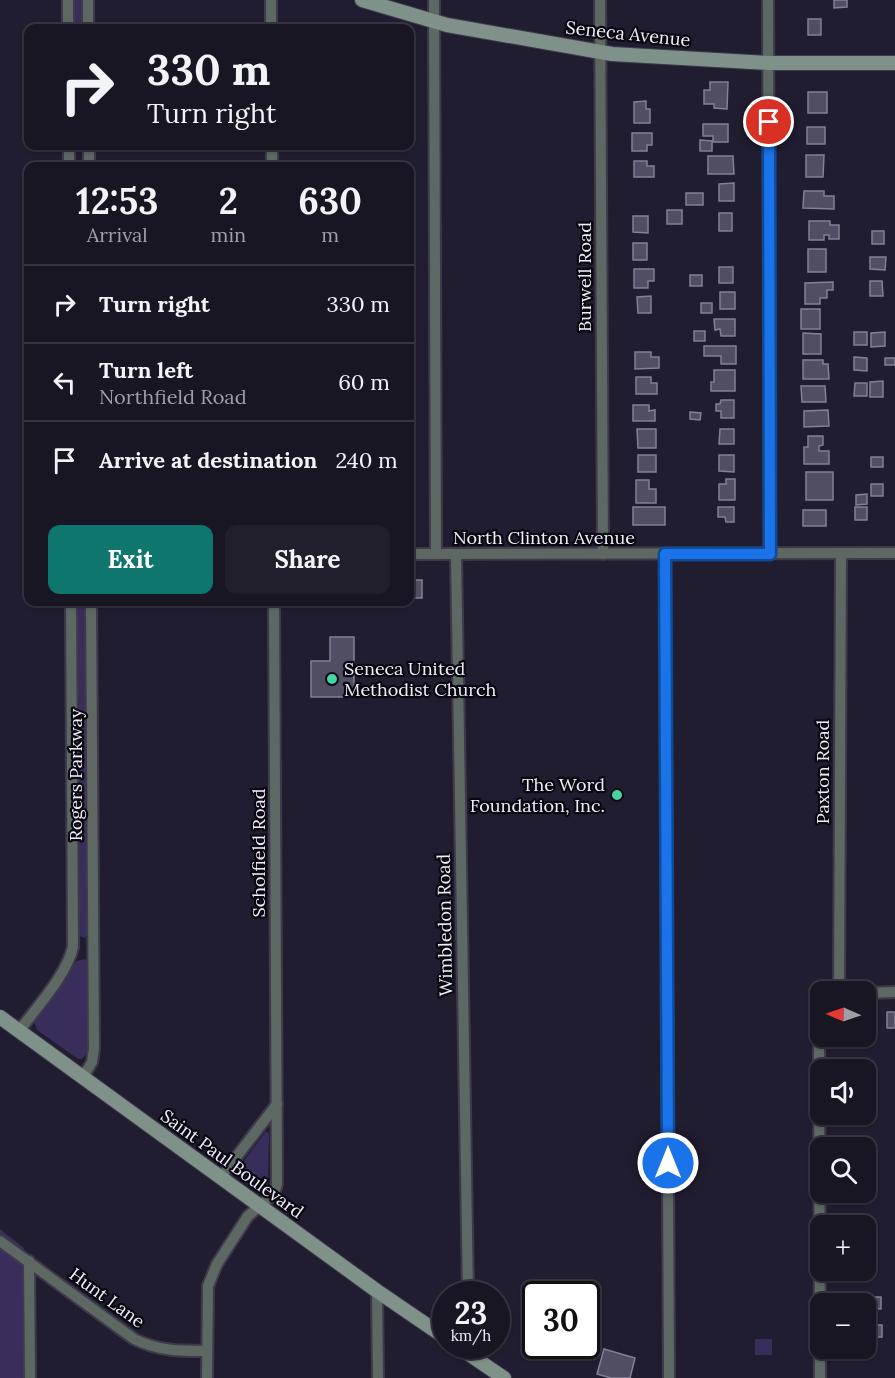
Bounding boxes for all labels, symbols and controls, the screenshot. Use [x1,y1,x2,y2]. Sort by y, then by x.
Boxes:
street label: Seneca Avenue [565,16,692,52]
text: 330 m [147,43,270,97]
icon: right [48,48,126,126]
text: Turn right [147,96,276,130]
pin [743,96,794,147]
icon: arrive [752,105,785,138]
text: 12:53 [76,178,158,224]
text: 2 [219,178,238,224]
text: 630 [298,178,362,224]
text: Arrival [87,222,148,247]
text: min [211,222,246,247]
text: m [321,222,339,247]
street label: Burwell Road [573,222,596,332]
icon: right [48,288,81,321]
text: Turn right [99,290,210,318]
text: 330 m [326,290,390,318]
text: Turn left [99,356,193,384]
icon: left [48,366,81,399]
text: 60 m [338,368,390,396]
text: Northfield Road [99,384,247,409]
icon: arrive [48,444,81,477]
text: Arrive at destination [99,446,317,474]
text: 240 m [335,446,398,474]
button: Exit [48,525,213,594]
button: Share [225,525,390,594]
street label: North Clinton Avenue [453,526,635,549]
place label: Seneca United Methodist Church [344,657,497,701]
marker: Seneca United Methodist Church [325,672,339,686]
street label: Rogers Parkway [64,708,87,841]
street label: Paxton Road [811,720,834,824]
place label: The Word Foundation, Inc. [470,773,605,817]
street label: Scholfield Road [247,788,270,918]
marker: The Word Foundation, Inc. [610,788,624,802]
street label: Wimbledon Road [432,853,457,996]
north arrow [810,981,876,1047]
map controls [810,981,876,1359]
button: sound [810,1059,876,1125]
street label: Saint Paul Boulevard [156,1104,308,1223]
position arrow [636,1131,700,1195]
button: search [810,1137,876,1203]
button: + [810,1215,876,1281]
street label: Hunt Lane [65,1263,150,1333]
speed limit sign: 30 [522,1281,600,1359]
button: − [810,1293,876,1359]
text: 23 [455,1294,487,1332]
text: km/h [451,1326,491,1345]

